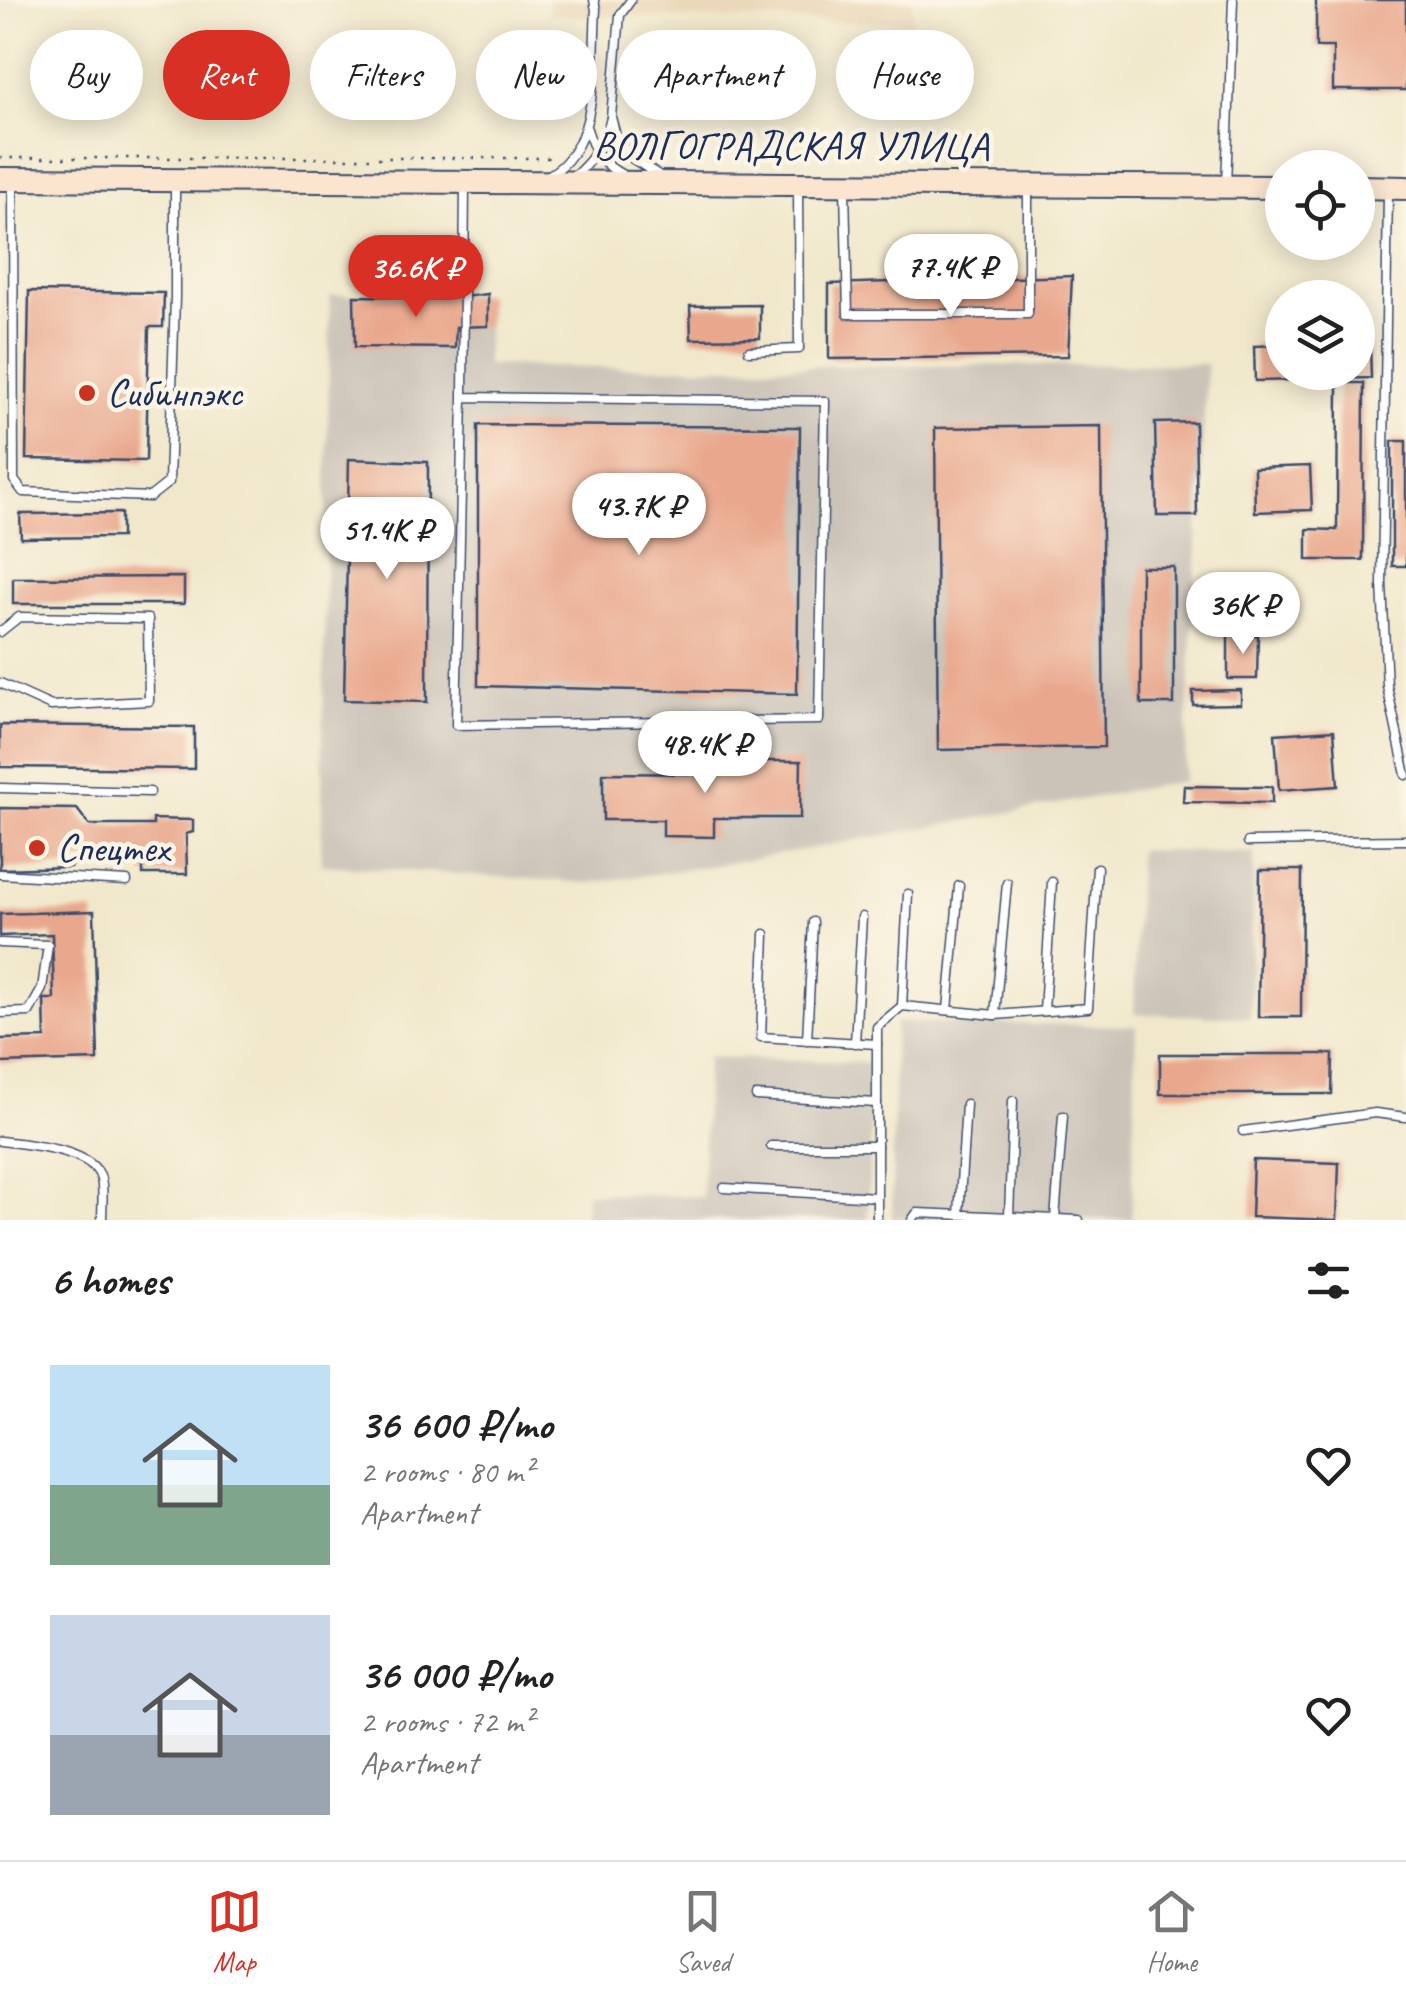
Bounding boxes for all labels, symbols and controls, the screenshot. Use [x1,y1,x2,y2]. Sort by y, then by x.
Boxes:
chip: Buy [30,30,143,120]
chip: Rent [163,30,290,120]
chip: Filters [310,30,456,120]
chip: New [476,30,597,120]
chip: Apartment [617,30,816,120]
chip: House [836,30,974,120]
street label: ВОЛГОГРАДСКАЯ УЛИЦА [593,121,989,171]
map controls [1265,150,1375,390]
button: locate [1265,150,1375,260]
pin: 77.4K ₽ [859,234,1043,319]
pin: 36.6K ₽ [324,235,508,320]
text: 77.4K ₽ [906,246,996,287]
text: 36.6K ₽ [370,247,462,288]
button: layers [1265,280,1375,390]
place label: Сибинпэкс [107,368,244,418]
marker: Сибинпэкс [76,382,98,404]
pin: 43.7K ₽ [547,473,731,558]
text: 43.7K ₽ [594,485,684,526]
pin: 51.4K ₽ [295,497,479,582]
text: 51.4K ₽ [342,509,432,550]
pin: 36K ₽ [1173,572,1313,657]
text: 36K ₽ [1208,584,1278,625]
pin: 48.4K ₽ [613,711,797,796]
text: 48.4K ₽ [660,723,750,764]
place label: Спецтех [57,823,172,873]
marker: Спецтех [26,837,48,859]
icon: filters [1301,1253,1356,1308]
text: 6 homes [50,1254,169,1307]
text: 36 600 ₽/mo [360,1398,552,1451]
icon: home [130,1405,250,1525]
icon: heart [1301,1438,1356,1493]
text: 2 rooms · 80 m² [360,1451,533,1492]
text: Apartment [360,1492,478,1533]
text: 36 000 ₽/mo [360,1648,551,1701]
icon: home [130,1655,250,1775]
icon: heart [1301,1688,1356,1743]
text: 2 rooms · 72 m² [360,1701,533,1742]
text: Apartment [360,1742,478,1783]
tab: Map [207,1884,262,1979]
tab: Saved [675,1884,730,1979]
tab: Home [1144,1884,1199,1979]

